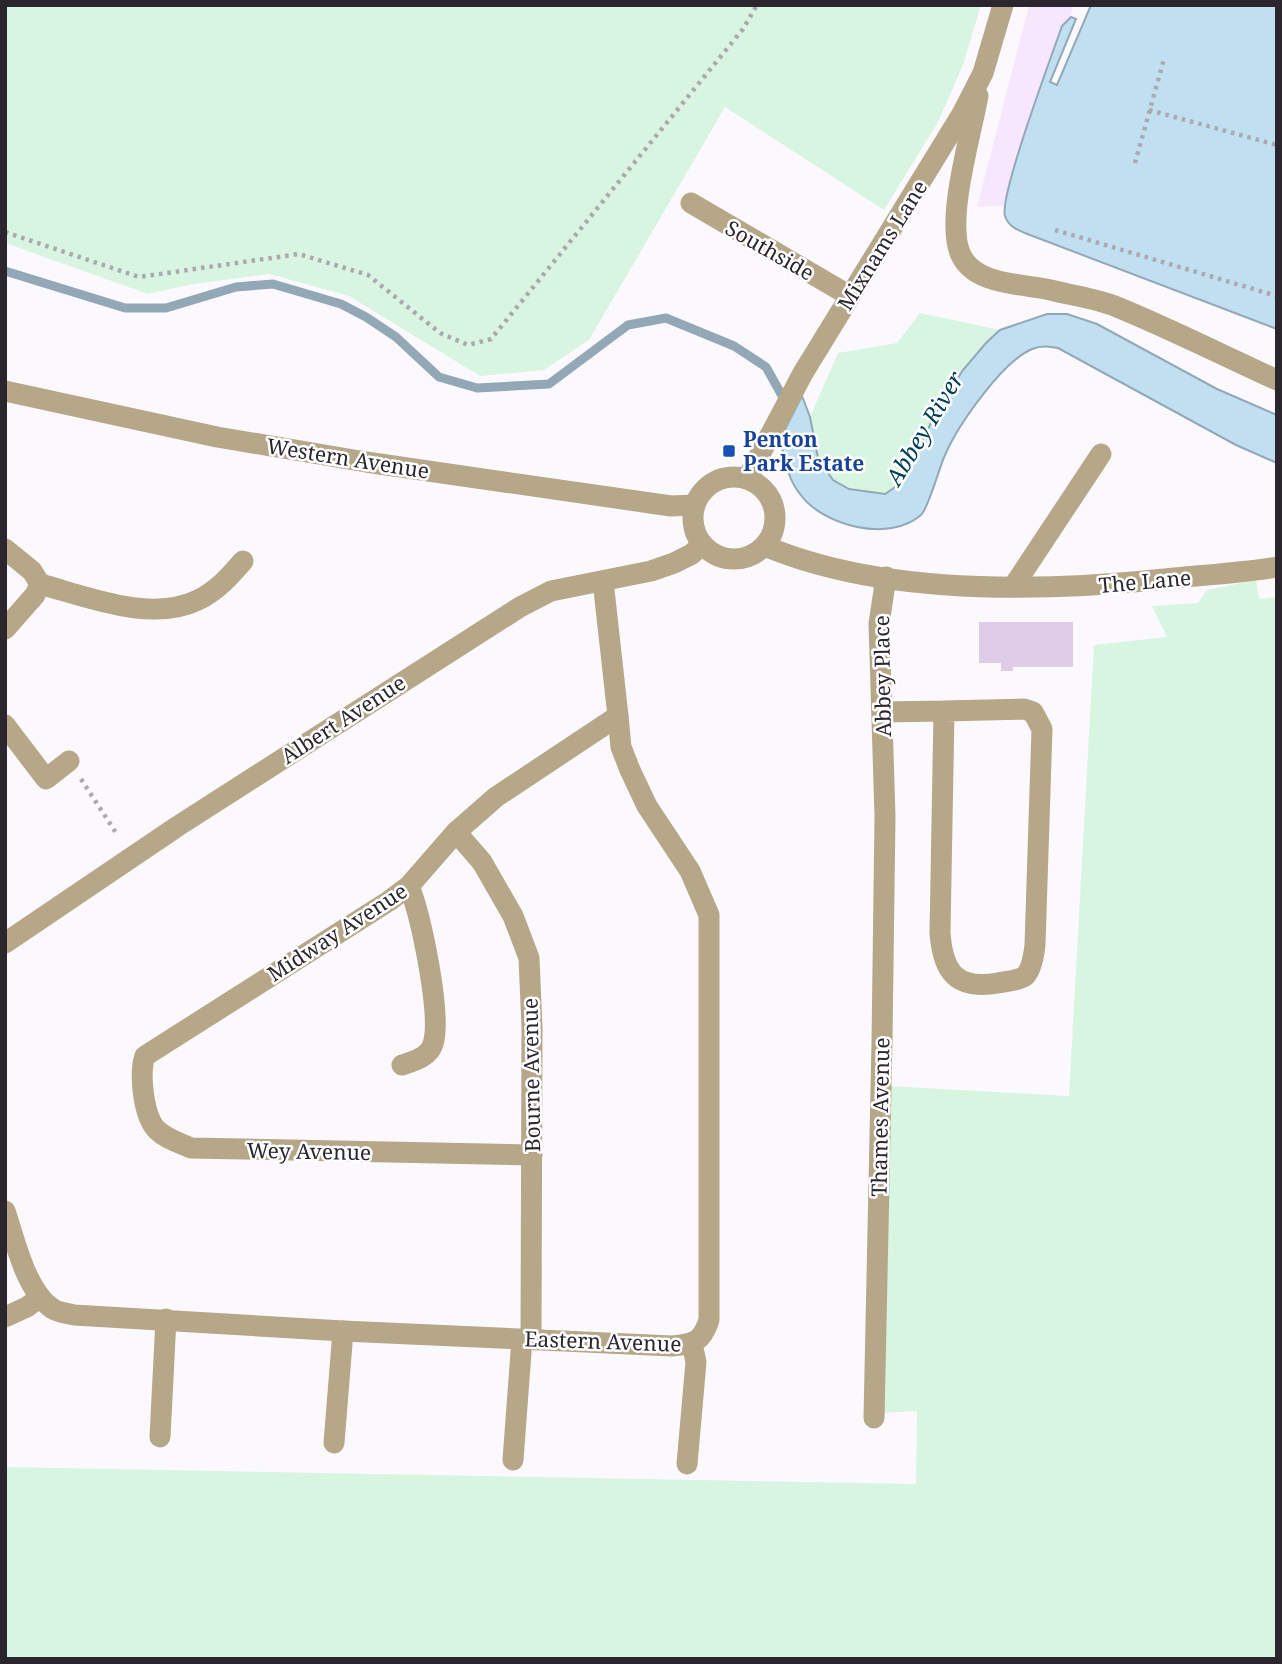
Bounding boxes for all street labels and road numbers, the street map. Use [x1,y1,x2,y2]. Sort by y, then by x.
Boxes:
street label: Mixnams Lane [831,175,933,315]
street label: Southside [721,213,819,287]
street label: Western Avenue [265,431,431,485]
street label: The Lane [1098,563,1192,599]
street label: Abbey Place [867,615,897,737]
street label: Albert Avenue [275,668,411,770]
street label: Midway Avenue [262,876,412,988]
street label: Bourne Avenue [516,998,546,1152]
street label: Thames Avenue [865,1037,895,1197]
street label: Wey Avenue [247,1136,371,1166]
street label: Eastern Avenue [524,1324,682,1358]

